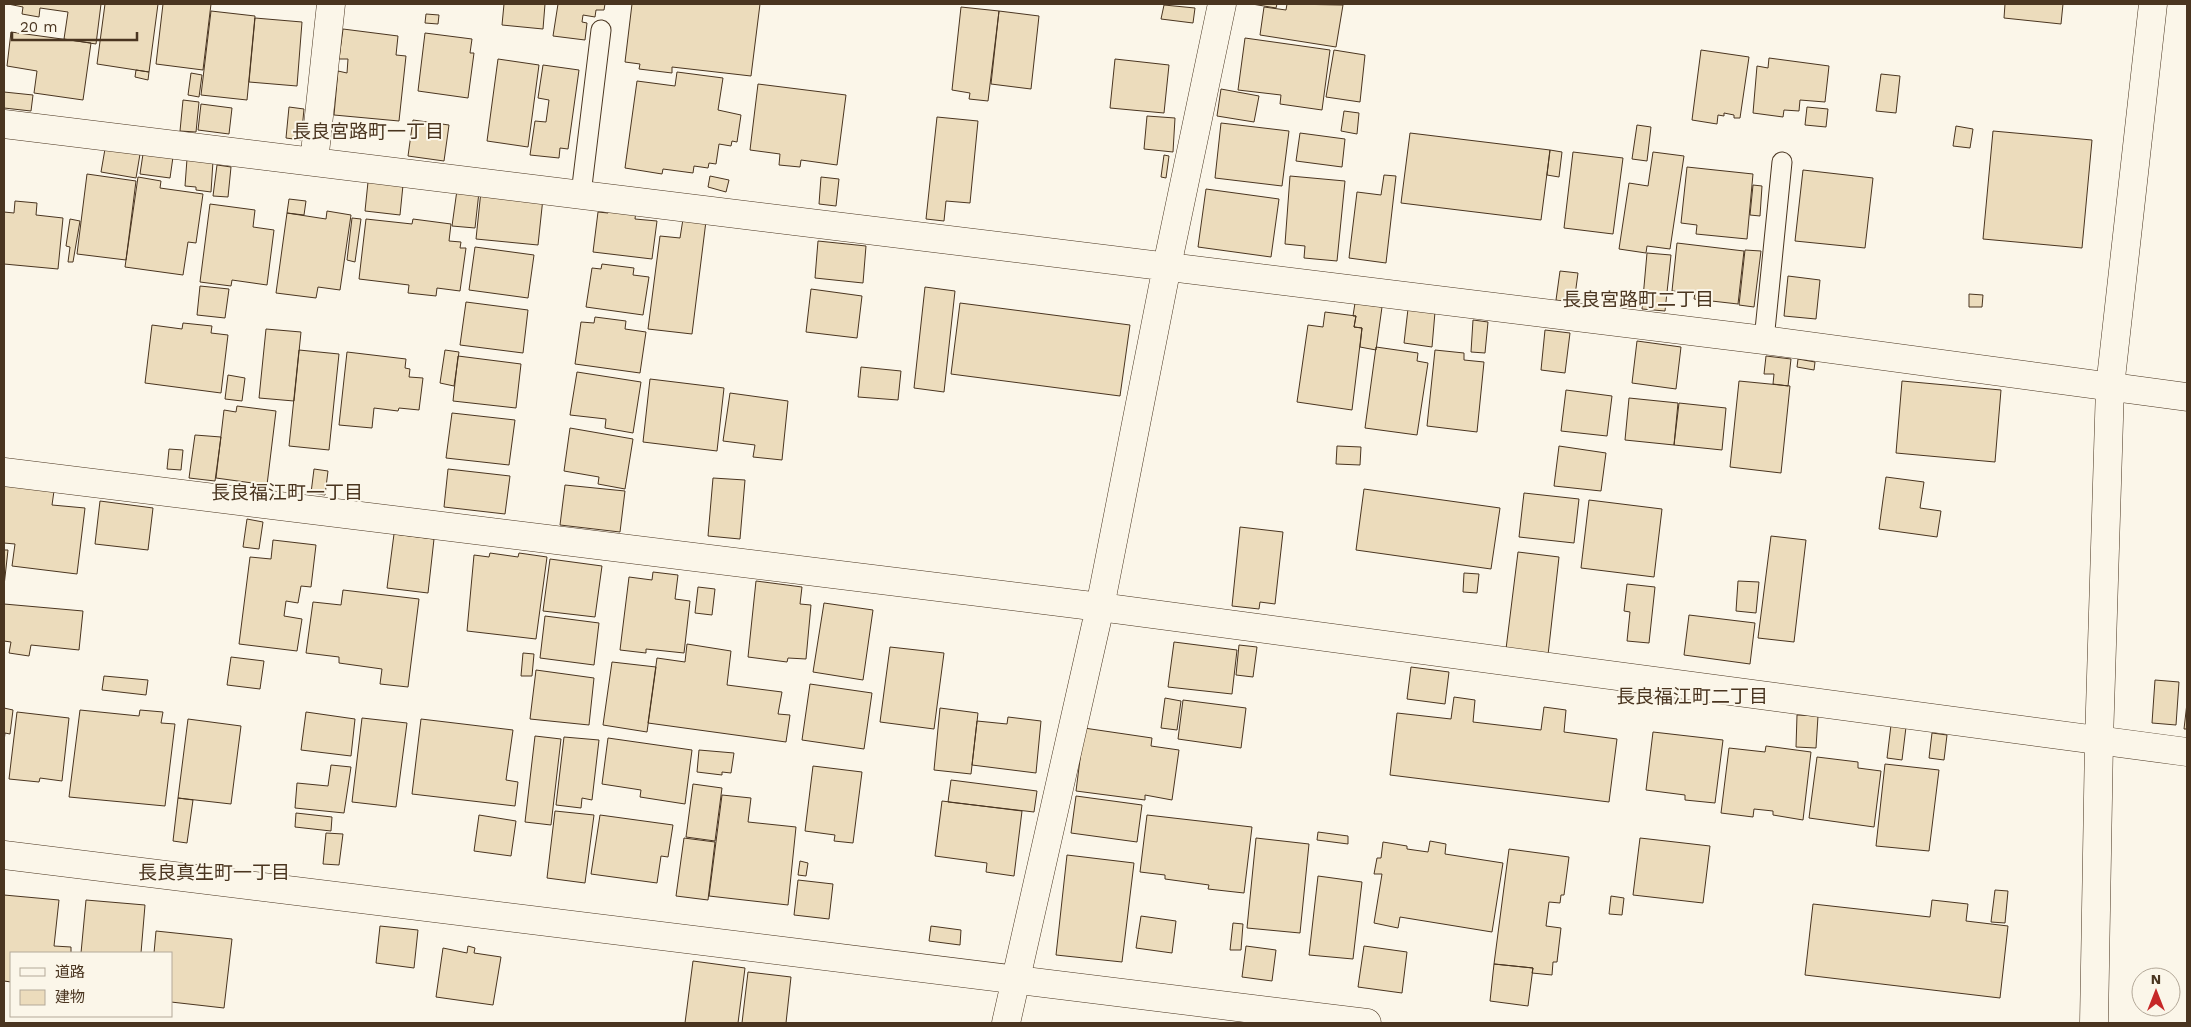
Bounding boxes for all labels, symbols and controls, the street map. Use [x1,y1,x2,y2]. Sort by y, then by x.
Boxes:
scale bar [12,10,138,42]
text: 20 m [20,18,58,36]
district label: 長良宮路町一丁目 [292,120,444,143]
district label: 長良宮路町二丁目 [1562,288,1714,311]
district label: 長良福江町一丁目 [211,481,363,504]
district label: 長良福江町二丁目 [1616,685,1768,708]
district label: 長良真生町一丁目 [138,861,290,884]
legend [10,952,172,1017]
text: 道路 [55,963,85,981]
north arrow [2131,967,2181,1017]
text: N [2151,971,2161,987]
text: 建物 [55,988,85,1006]

